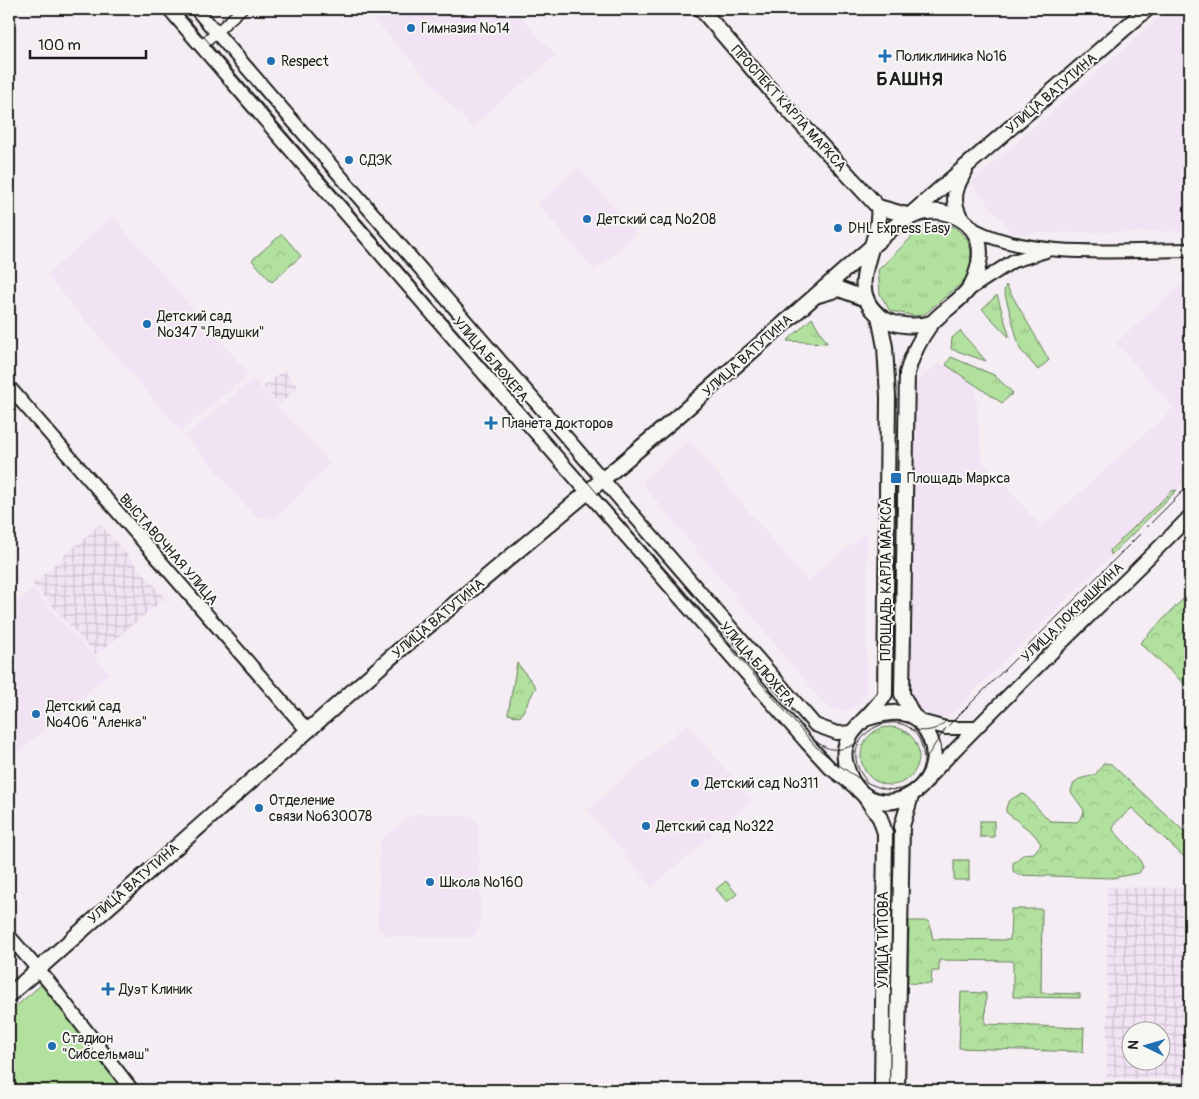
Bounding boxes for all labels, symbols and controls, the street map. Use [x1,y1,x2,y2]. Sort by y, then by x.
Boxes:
place label: Гимназия №14 [421,20,510,37]
marker: Гимназия №14 [405,22,417,34]
scale bar [30,28,146,60]
text: 100 m [38,36,81,55]
street label: ПРОСПЕКТ КАРЛА МАРКСА [727,42,850,175]
place label: Поликлиника №16 [896,48,1007,65]
marker: Поликлиника №16 [878,49,892,63]
street label: УЛИЦА ВАТУТИНА [1003,49,1100,137]
place label: Respect [281,53,329,70]
marker: Respect [265,55,277,67]
district label: БАШНЯ [876,67,944,91]
place label: СДЭК [359,152,393,169]
marker: СДЭК [343,154,355,166]
place label: Детский сад №208 [596,211,716,228]
marker: Детский сад №208 [581,213,593,225]
place label: DHL Express Easy [848,220,950,237]
marker: DHL Express Easy [832,222,844,234]
place label: Детский сад №347 "Ладушки" [156,308,264,341]
street label: УЛИЦА ВАТУТИНА [699,311,796,400]
street label: УЛИЦА БЛЮХЕРА [449,313,532,405]
marker: Детский сад №347 "Ладушки" [141,318,153,330]
place label: Планета докторов [502,415,614,432]
marker: Планета докторов [484,416,498,430]
place label: Площадь Маркса [907,470,1010,487]
marker: Площадь Маркса [889,471,903,485]
street label: ВЫСТАВОЧНАЯ УЛИЦА [116,490,222,609]
street label: ПЛОЩАДЬ КАРЛА МАРКСА [878,497,895,661]
street label: УЛИЦА ПОКРЫШКИНА [1018,559,1127,666]
street label: УЛИЦА ВАТУТИНА [389,575,488,662]
street label: УЛИЦА БЛЮХЕРА [716,618,799,710]
place label: Детский сад №406 "Аленка" [45,698,147,731]
marker: Детский сад №406 "Аленка" [30,708,42,720]
place label: Детский сад №311 [704,775,818,792]
marker: Детский сад №311 [689,777,701,789]
place label: Отделение связи №630078 [269,792,372,825]
marker: Отделение связи №630078 [253,802,265,814]
place label: Детский сад №322 [655,818,774,835]
marker: Детский сад №322 [640,820,652,832]
street label: УЛИЦА ВАТУТИНА [85,839,182,927]
place label: Школа №160 [440,874,523,891]
marker: Школа №160 [424,876,436,888]
street label: УЛИЦА ТИТОВА [875,891,892,989]
place label: Дуэт Клиник [118,981,193,998]
marker: Дуэт Клиник [101,982,115,996]
north arrow [1122,1022,1172,1072]
place label: Стадион "Сибсельмаш" [62,1030,150,1063]
text: N [1125,1039,1142,1050]
marker: Стадион "Сибсельмаш" [46,1040,58,1052]

